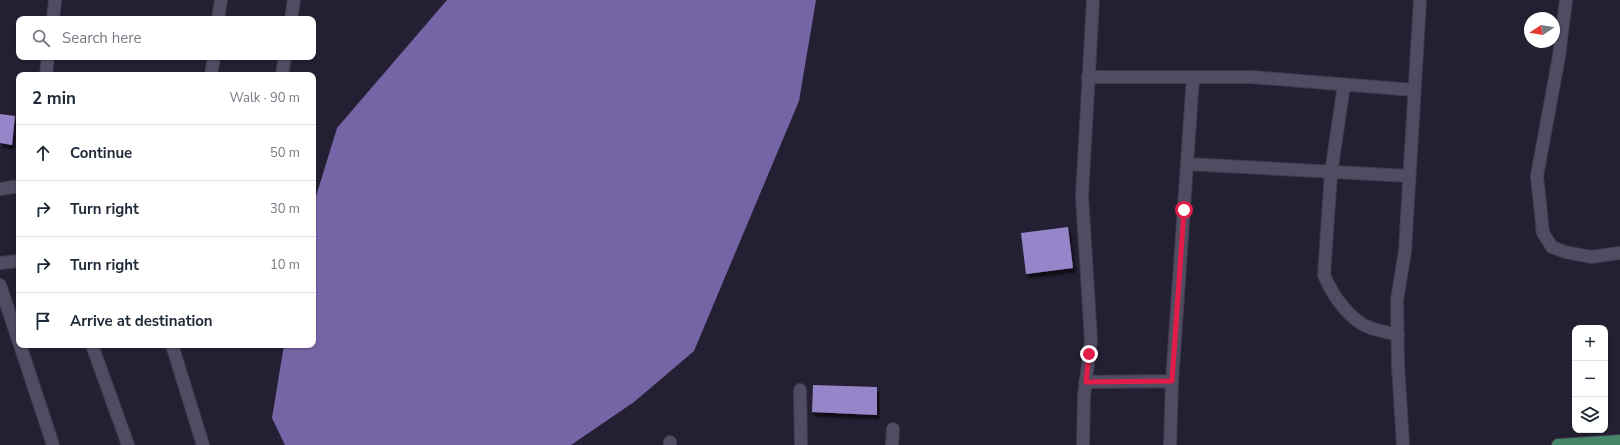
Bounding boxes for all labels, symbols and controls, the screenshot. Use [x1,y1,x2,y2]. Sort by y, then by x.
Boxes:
north arrow [1524,12,1560,48]
search box [16,16,316,60]
icon: search [30,27,52,49]
text: Search here [62,28,142,48]
text: 2 min [32,87,76,110]
text: Walk · 90 m [229,89,300,107]
icon: ahead [32,142,54,164]
text: Continue [70,143,132,163]
text: 50 m [270,144,300,162]
icon: right [32,198,54,220]
text: Turn right [70,199,139,219]
text: 30 m [270,200,300,218]
route start [1175,201,1193,219]
icon: right [32,254,54,276]
text: Turn right [70,255,139,275]
text: 10 m [270,256,300,274]
icon: arrive [32,310,54,332]
text: Arrive at destination [70,311,213,331]
map controls [1572,325,1608,433]
button: + [1572,325,1608,361]
route end [1080,345,1098,363]
button: − [1572,361,1608,397]
button: layers [1572,397,1608,433]

